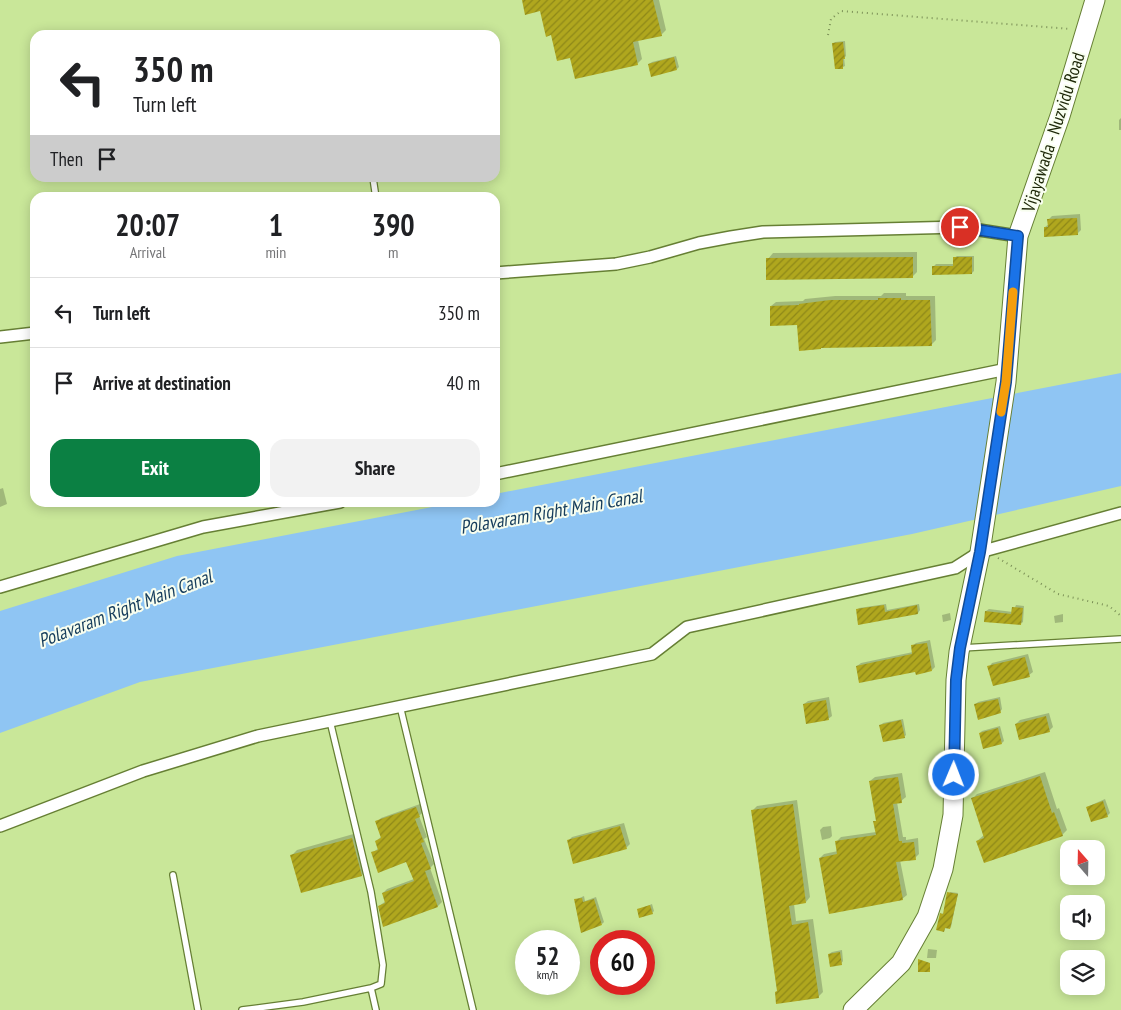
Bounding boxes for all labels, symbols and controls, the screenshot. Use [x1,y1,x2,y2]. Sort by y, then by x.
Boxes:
text: 350 m [133,46,214,92]
street label: Vijayawada - Nuzvidu Road [1016,49,1090,216]
icon: left [50,50,115,115]
text: Turn left [133,90,197,118]
icon: arrive [93,145,121,173]
text: Then [50,147,83,171]
text: 20:07 [115,205,180,244]
text: 1 [269,205,283,244]
text: 390 [372,205,415,244]
pin [939,206,981,248]
icon: arrive [946,213,974,241]
text: Arrival [130,242,166,262]
text: min [265,242,286,262]
text: m [388,242,398,262]
icon: left [50,299,78,327]
text: Turn left [93,301,150,325]
text: 350 m [438,301,480,325]
icon: arrive [50,369,78,397]
text: Arrive at destination [93,371,231,395]
text: 40 m [447,371,480,395]
button: Exit [50,439,260,497]
button: Share [270,439,480,497]
water label: Polavaram Right Main Canal [458,483,645,539]
water label: Polavaram Right Main Canal [35,563,217,652]
position arrow [927,748,979,800]
north arrow [1060,840,1105,885]
map controls [1060,840,1105,995]
button: sound [1060,895,1105,940]
speed limit sign: 60 [590,930,655,995]
text: 52 [536,940,559,972]
button: layers [1060,950,1105,995]
text: km/h [537,967,558,982]

